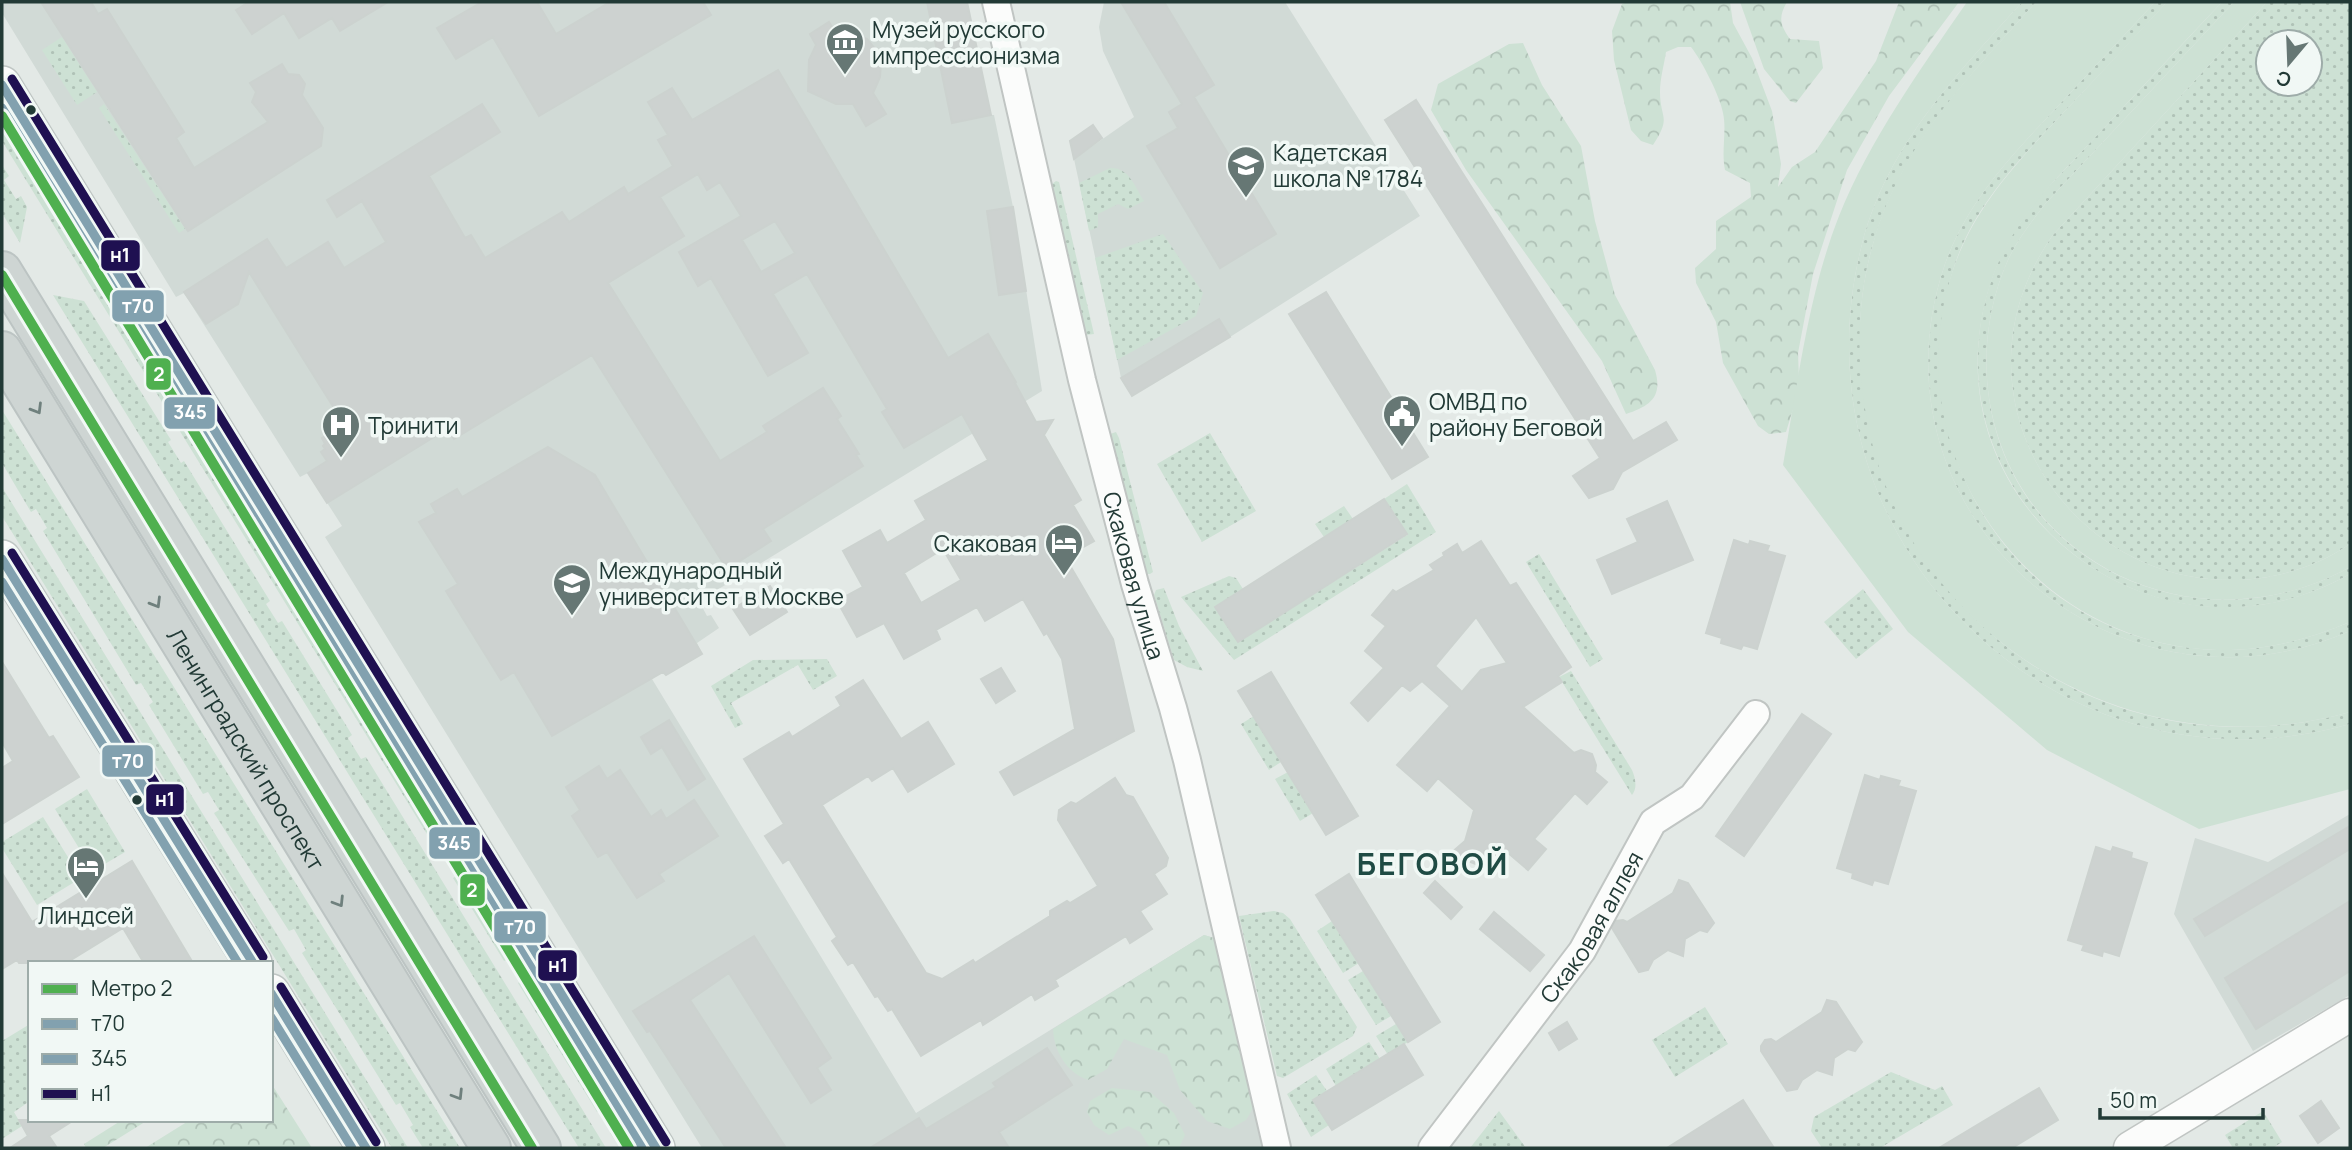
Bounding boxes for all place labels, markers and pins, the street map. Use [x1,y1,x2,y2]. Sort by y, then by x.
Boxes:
place label: Музей русского импрессионизма [872,13,1060,71]
museum icon: Музей русского импрессионизма [824,21,866,76]
unlabelled marker [24,103,38,117]
place label: Кадетская школа № 1784 [1273,136,1423,194]
school or university icon: Кадетская школа № 1784 [1225,144,1267,199]
place label: ОМВД по району Беговой [1429,385,1603,443]
public building icon: ОМВД по району Беговой [1381,393,1423,448]
hospital icon: Тринити [320,404,362,459]
place label: Тринити [368,409,459,441]
hotel icon: Скаковая [1043,522,1085,577]
place label: Скаковая [934,527,1037,559]
place label: Международный университет в Москве [599,554,844,612]
school or university icon: Международный университет в Москве [551,562,593,617]
unlabelled marker [130,793,144,807]
hotel icon: Линдсей [65,845,107,900]
place label: Линдсей [38,899,134,931]

